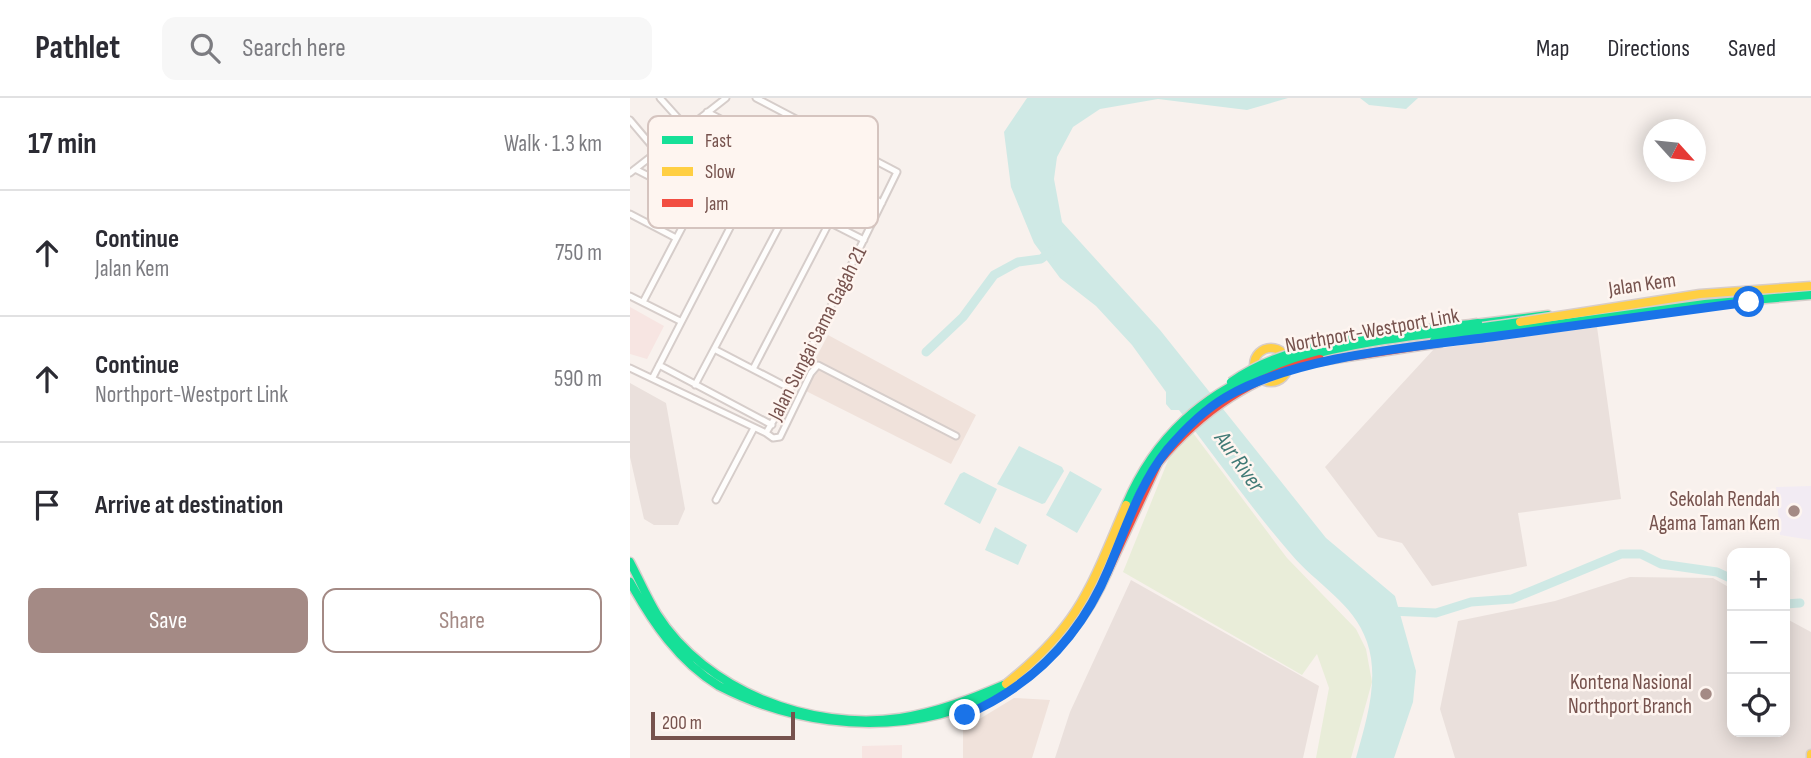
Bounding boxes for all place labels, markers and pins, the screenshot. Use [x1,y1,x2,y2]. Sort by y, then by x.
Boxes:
place label: Sekolah Rendah Agama Taman Kem [1648,487,1780,536]
marker: Sekolah Rendah Agama Taman Kem [1786,503,1802,519]
place label: Kontena Nasional Northport Branch [1568,670,1692,719]
marker: Kontena Nasional Northport Branch [1698,686,1714,702]

